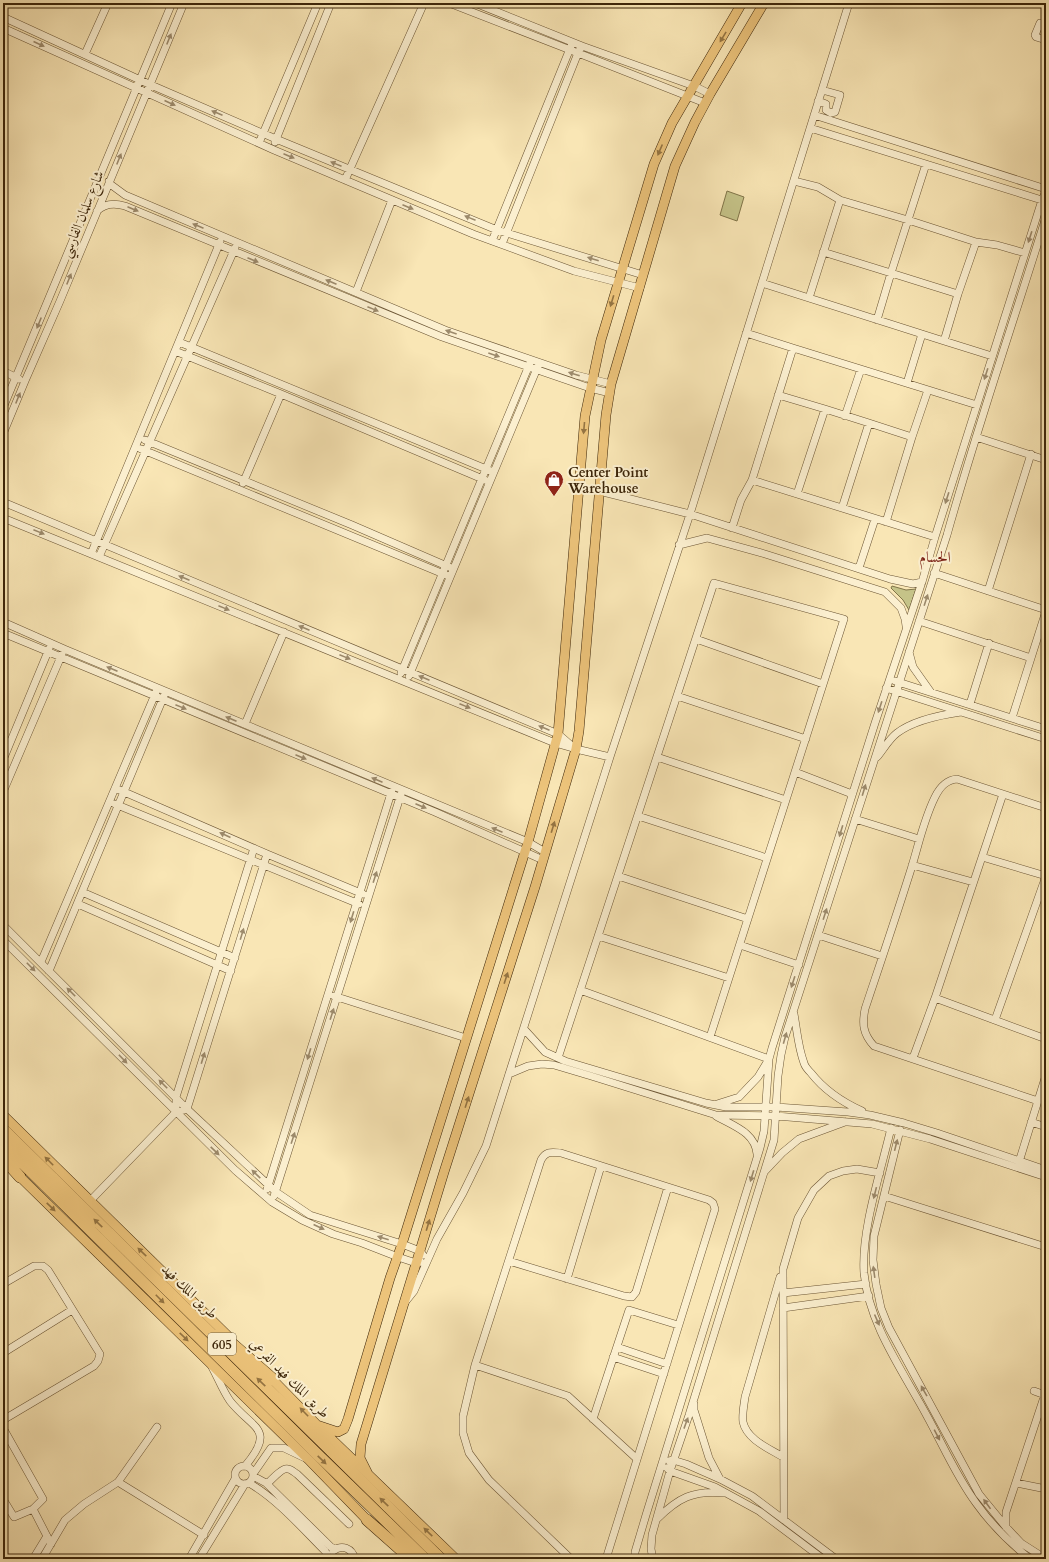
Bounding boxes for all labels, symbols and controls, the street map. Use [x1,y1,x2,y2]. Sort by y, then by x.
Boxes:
one-way arrow [719,31,726,43]
one-way arrow [167,32,173,44]
one-way arrow [33,41,44,47]
one-way arrow [164,100,175,106]
one-way arrow [211,110,222,116]
one-way arrow [657,145,663,157]
one-way arrow [116,152,122,164]
one-way arrow [283,153,295,159]
one-way arrow [330,160,342,166]
street label: شارع سلمان الفارسي [56,168,112,262]
one-way arrow [403,204,415,210]
one-way arrow [127,207,139,213]
one-way arrow [463,215,475,221]
one-way arrow [192,223,203,229]
one-way arrow [1027,231,1033,243]
one-way arrow [587,256,599,262]
one-way arrow [247,257,259,263]
one-way arrow [67,272,73,284]
one-way arrow [324,278,336,284]
one-way arrow [609,295,615,307]
one-way arrow [367,306,378,312]
one-way arrow [35,318,41,330]
one-way arrow [444,329,456,335]
one-way arrow [489,352,501,358]
one-way arrow [983,369,989,381]
one-way arrow [567,370,579,376]
one-way arrow [15,392,21,404]
one-way arrow [581,422,587,434]
place label: Center Point Warehouse [567,463,648,498]
shop icon: Center Point Warehouse [543,469,565,497]
one-way arrow [944,492,950,504]
one-way arrow [34,530,46,536]
district label: الحسام [919,547,951,570]
one-way arrow [179,575,190,581]
one-way arrow [923,594,929,606]
one-way arrow [219,605,231,611]
one-way arrow [299,625,310,631]
one-way arrow [339,654,350,660]
one-way arrow [105,665,117,671]
one-way arrow [419,675,430,681]
one-way arrow [877,702,883,714]
one-way arrow [460,703,471,709]
one-way arrow [176,704,187,710]
one-way arrow [225,715,237,721]
one-way arrow [538,725,550,731]
one-way arrow [296,754,308,760]
one-way arrow [371,776,383,782]
one-way arrow [861,784,867,796]
one-way arrow [416,804,428,810]
one-way arrow [550,820,556,832]
one-way arrow [837,825,843,837]
one-way arrow [491,826,503,832]
one-way arrow [219,832,231,839]
one-way arrow [372,870,378,882]
one-way arrow [822,908,828,920]
one-way arrow [349,911,355,923]
one-way arrow [239,928,245,940]
one-way arrow [26,962,36,972]
one-way arrow [503,971,509,983]
one-way arrow [790,976,796,988]
one-way arrow [66,987,76,997]
one-way arrow [329,1008,335,1020]
one-way arrow [782,1032,788,1044]
one-way arrow [306,1048,312,1060]
one-way arrow [200,1052,206,1064]
one-way arrow [118,1054,128,1064]
one-way arrow [158,1079,168,1089]
one-way arrow [464,1095,470,1107]
one-way arrow [290,1132,296,1144]
one-way arrow [893,1139,899,1151]
one-way arrow [210,1146,220,1156]
one-way arrow [44,1156,54,1166]
one-way arrow [251,1169,261,1179]
one-way arrow [748,1171,754,1183]
one-way arrow [872,1187,878,1200]
one-way arrow [46,1202,56,1212]
one-way arrow [93,1218,103,1228]
one-way arrow [425,1219,431,1231]
one-way arrow [313,1224,325,1230]
one-way arrow [376,1235,388,1241]
one-way arrow [137,1247,147,1257]
street label: طريق الملك فهد [157,1260,222,1323]
one-way arrow [871,1266,877,1278]
one-way arrow [155,1295,165,1304]
one-way arrow [874,1315,880,1327]
one-way arrow [179,1333,189,1342]
road number: 605 [208,1333,236,1355]
street label: طريق الملك فهد الفرعي [244,1334,334,1424]
one-way arrow [256,1377,266,1387]
one-way arrow [921,1385,928,1397]
one-way arrow [300,1407,309,1417]
one-way arrow [683,1417,689,1429]
one-way arrow [934,1429,941,1441]
one-way arrow [317,1455,327,1465]
one-way arrow [379,1497,389,1507]
one-way arrow [983,1499,991,1510]
one-way arrow [423,1527,433,1537]

